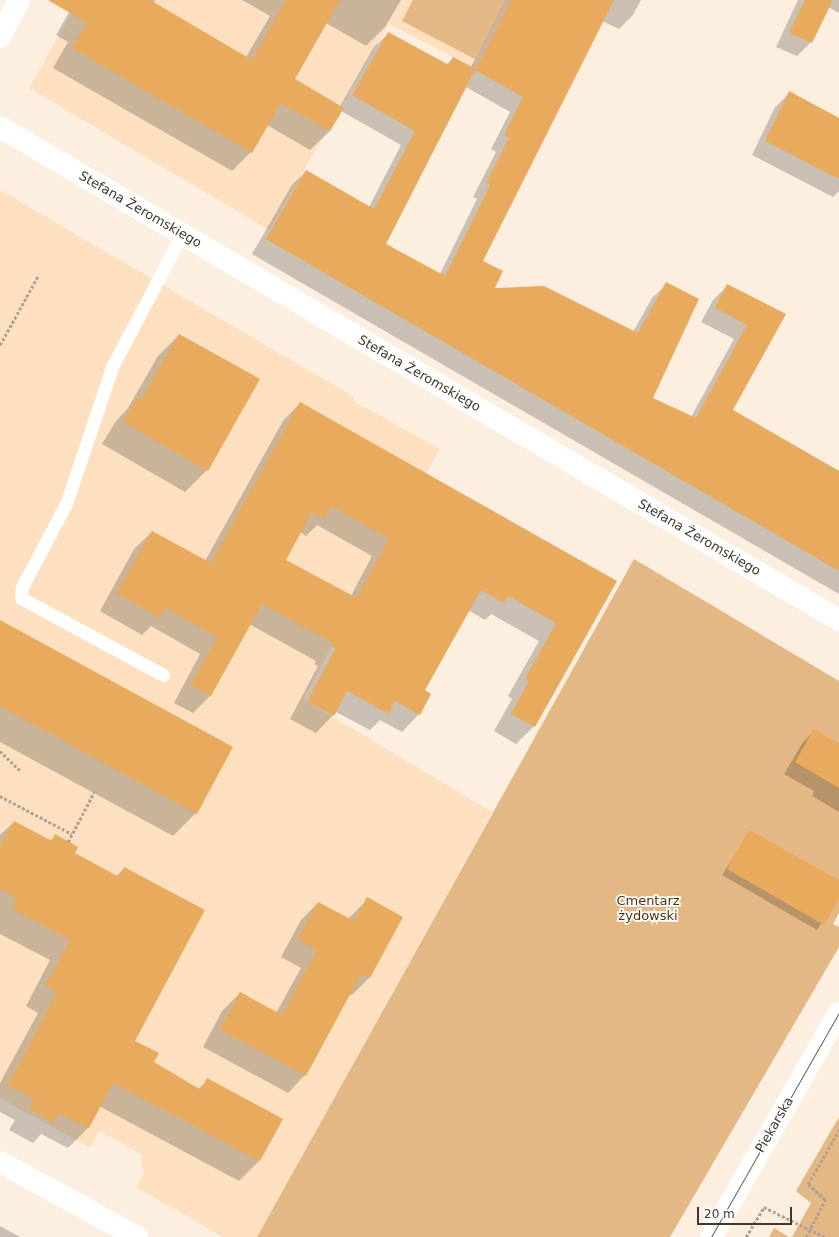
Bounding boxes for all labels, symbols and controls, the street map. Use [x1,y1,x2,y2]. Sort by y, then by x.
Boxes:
street label: Stefana Żeromskiego [76,169,204,251]
street label: Stefana Żeromskiego [355,333,483,415]
street label: Stefana Żeromskiego [635,497,763,579]
park label: Cmentarz żydowski [616,894,680,925]
street label: Piekarska [753,1094,797,1156]
scale bar [699,1199,794,1225]
text: 20 m [704,1207,735,1221]

